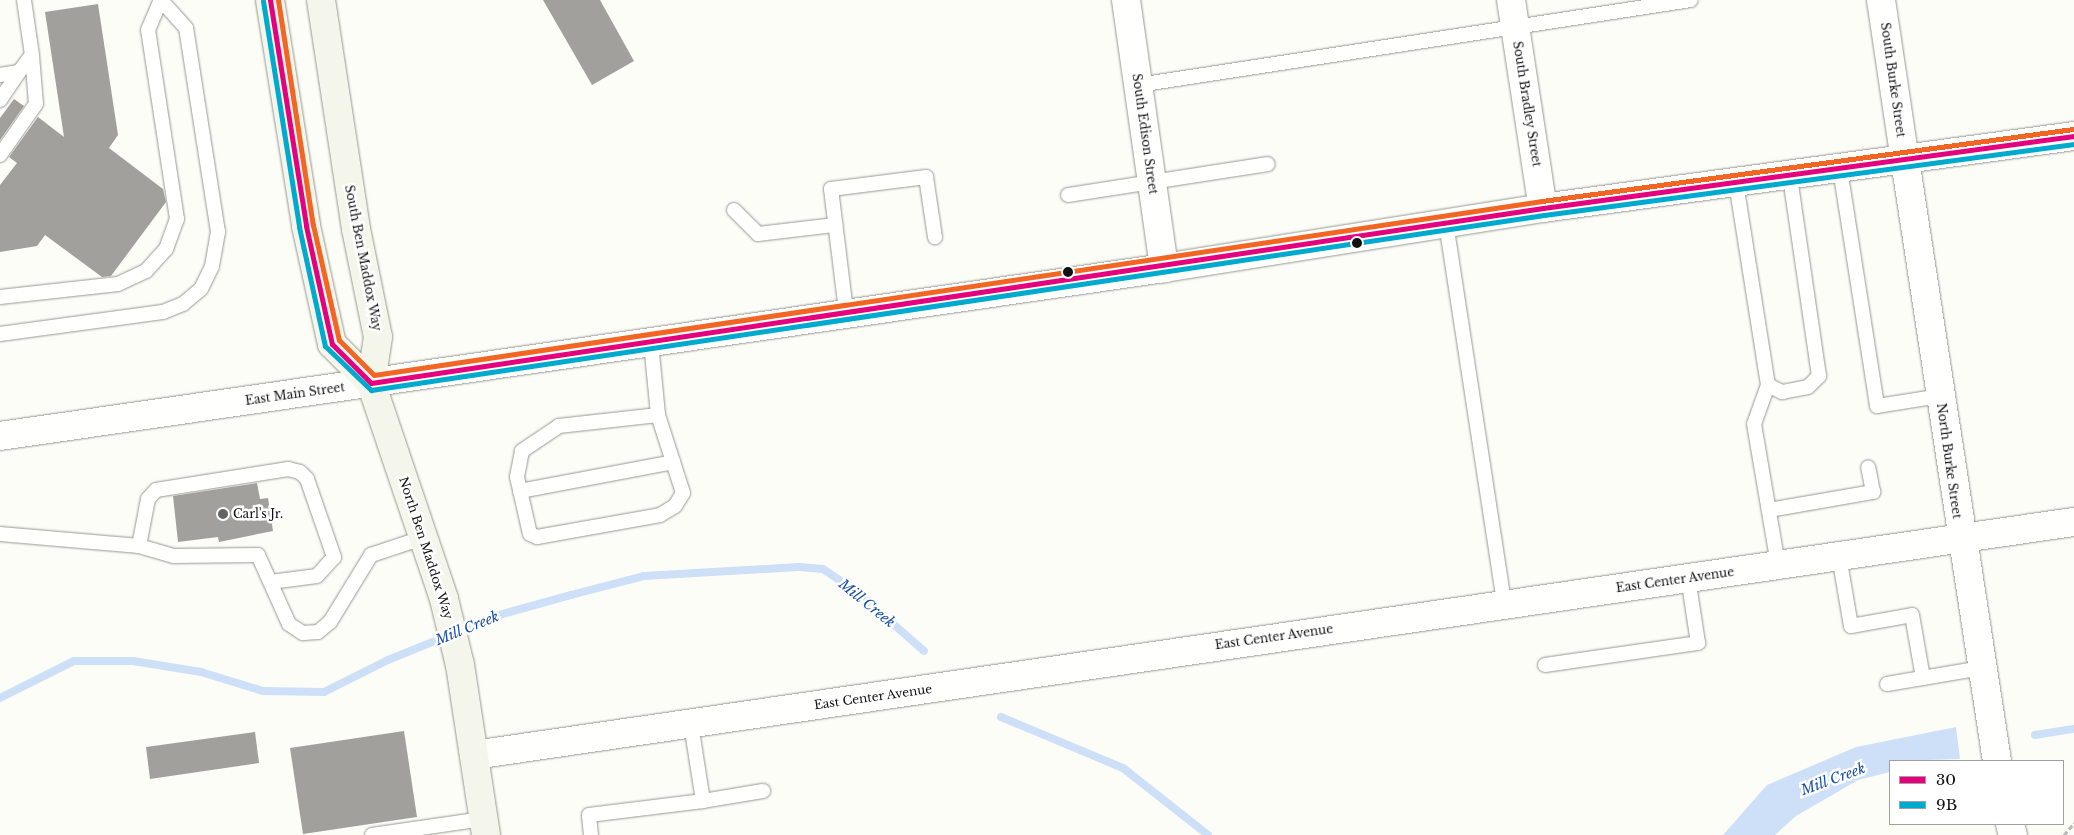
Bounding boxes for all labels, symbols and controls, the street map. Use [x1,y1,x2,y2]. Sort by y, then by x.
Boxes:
street label: South Burke Street [1878,21,1908,139]
street label: South Bradley Street [1510,40,1544,168]
street label: South Edison Street [1129,73,1161,195]
street label: South Ben Maddox Way [342,183,384,333]
unlabelled marker [1352,238,1362,248]
unlabelled marker [1063,267,1073,277]
street label: East Main Street [244,380,346,408]
street label: North Burke Street [1934,402,1964,520]
street label: North Ben Maddox Way [396,475,456,621]
place label: Carl's Jr. [233,507,283,521]
marker: Carl's Jr. [217,508,229,520]
street label: East Center Avenue [1615,565,1735,595]
water label: Mill Creek [835,575,899,631]
water label: Mill Creek [432,608,502,648]
street label: East Center Avenue [1214,622,1334,652]
street label: East Center Avenue [813,682,933,712]
water label: Mill Creek [1798,760,1868,798]
legend [1889,760,2064,825]
text: 30 [1936,770,1956,789]
text: 9B [1936,795,1957,814]

